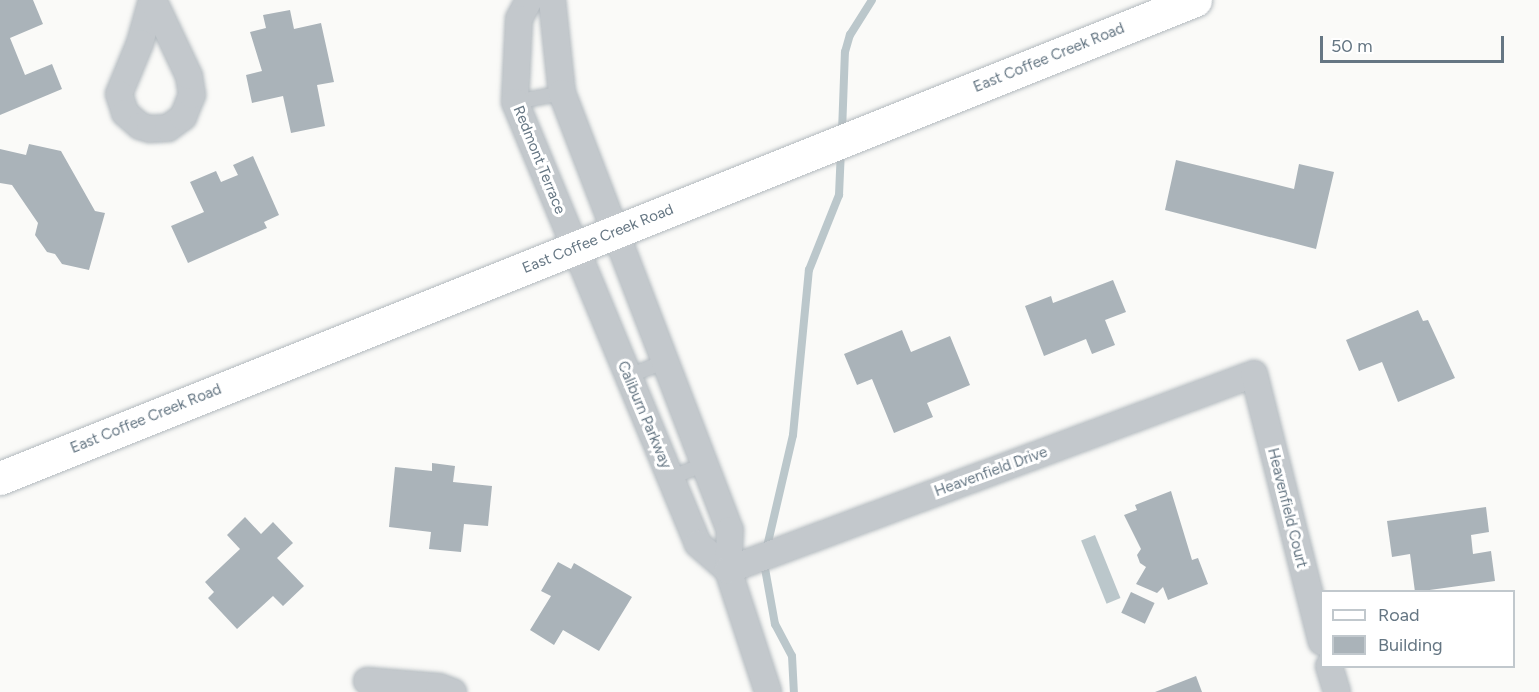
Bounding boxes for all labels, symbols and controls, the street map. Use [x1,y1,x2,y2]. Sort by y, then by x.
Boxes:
street label: East Coffee Creek Road [971,19,1127,97]
scale bar [1323,24,1508,62]
text: 50 m [1331,35,1373,57]
street label: Redmont Terrace [509,103,569,217]
street label: East Coffee Creek Road [520,200,676,278]
street label: Caliburn Parkway [613,359,675,471]
street label: East Coffee Creek Road [68,380,224,458]
street label: Heavenfield Drive [932,443,1050,501]
street label: Heavenfield Court [1263,446,1311,570]
legend [1320,590,1515,668]
text: Road [1378,604,1419,626]
text: Building [1378,634,1443,656]

